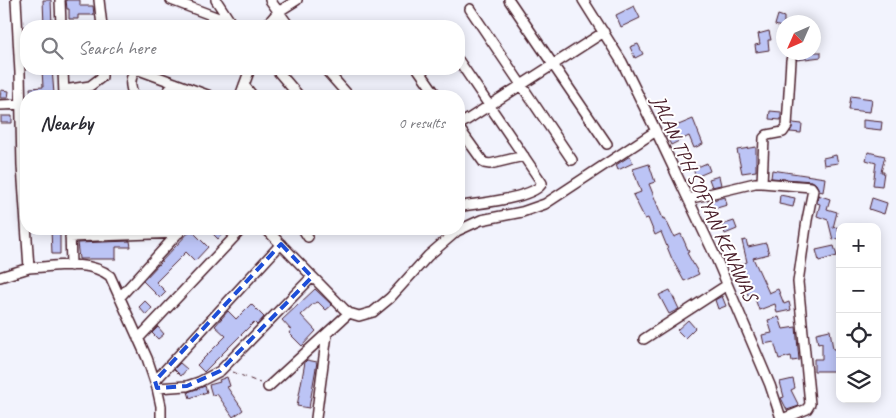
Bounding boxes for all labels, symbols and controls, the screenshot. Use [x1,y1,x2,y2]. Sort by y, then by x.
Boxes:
north arrow [776,15,821,60]
search box [20,20,465,75]
icon: search [38,34,66,62]
text: Search here [78,36,155,60]
street label: JALAN TPH SOFYAN KENAWAS [645,90,764,307]
text: Nearby [40,110,93,136]
text: 0 results [398,113,445,133]
map controls [836,223,881,403]
button: + [836,223,881,268]
button: − [836,268,881,313]
button: locate [836,313,881,358]
button: layers [836,358,881,403]

